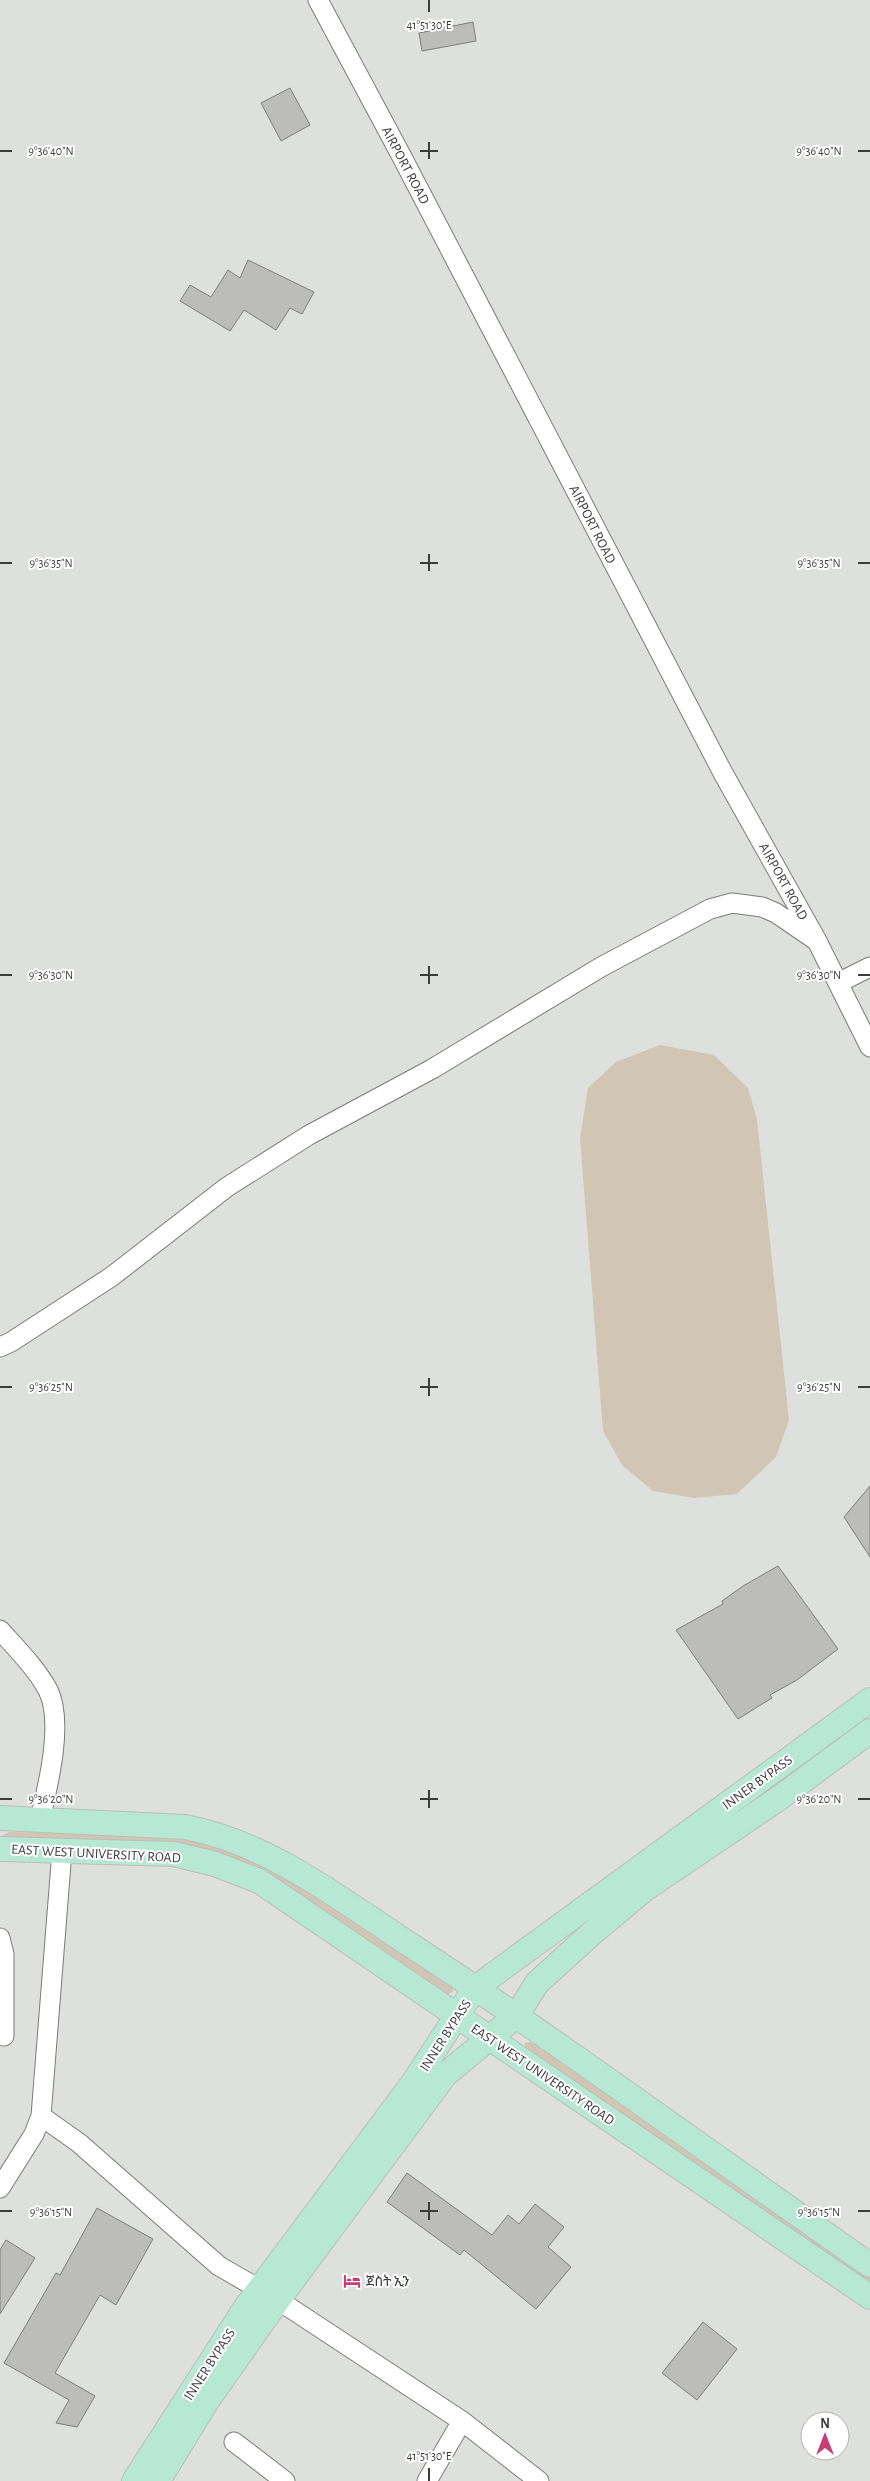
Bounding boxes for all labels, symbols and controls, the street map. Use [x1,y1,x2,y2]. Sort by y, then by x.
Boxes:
text: 41°51'30"E [407,19,452,31]
street label: AIRPORT ROAD [379,124,431,207]
text: 9°36'40"N [28,145,74,157]
text: 9°36'40"N [796,145,842,157]
street label: AIRPORT ROAD [566,483,618,566]
text: 9°36'35"N [29,557,73,569]
text: 9°36'35"N [797,557,841,569]
street label: AIRPORT ROAD [756,841,810,922]
text: 9°36'30"N [29,969,73,981]
text: 9°36'30"N [797,969,841,981]
text: 9°36'25"N [29,1381,73,1393]
text: 9°36'25"N [797,1381,841,1393]
street label: INNER BYPASS [720,1753,795,1813]
text: 9°36'20"N [28,1793,74,1805]
text: 9°36'20"N [796,1793,842,1805]
street label: EAST WEST UNIVERSITY ROAD [11,1843,181,1865]
street label: INNER BYPASS [417,1997,474,2074]
street label: EAST WEST UNIVERSITY ROAD [468,2022,617,2128]
text: 9°36'15"N [30,2206,72,2218]
text: 9°36'15"N [798,2206,840,2218]
hotel icon: ጀስት ኢን [342,2271,362,2291]
place label: ጀስት ኢን [366,2274,410,2289]
street label: INNER BYPASS [181,2326,238,2403]
north arrow [800,2411,850,2461]
text: N [820,2417,830,2431]
text: 41°51'30"E [407,2450,452,2462]

